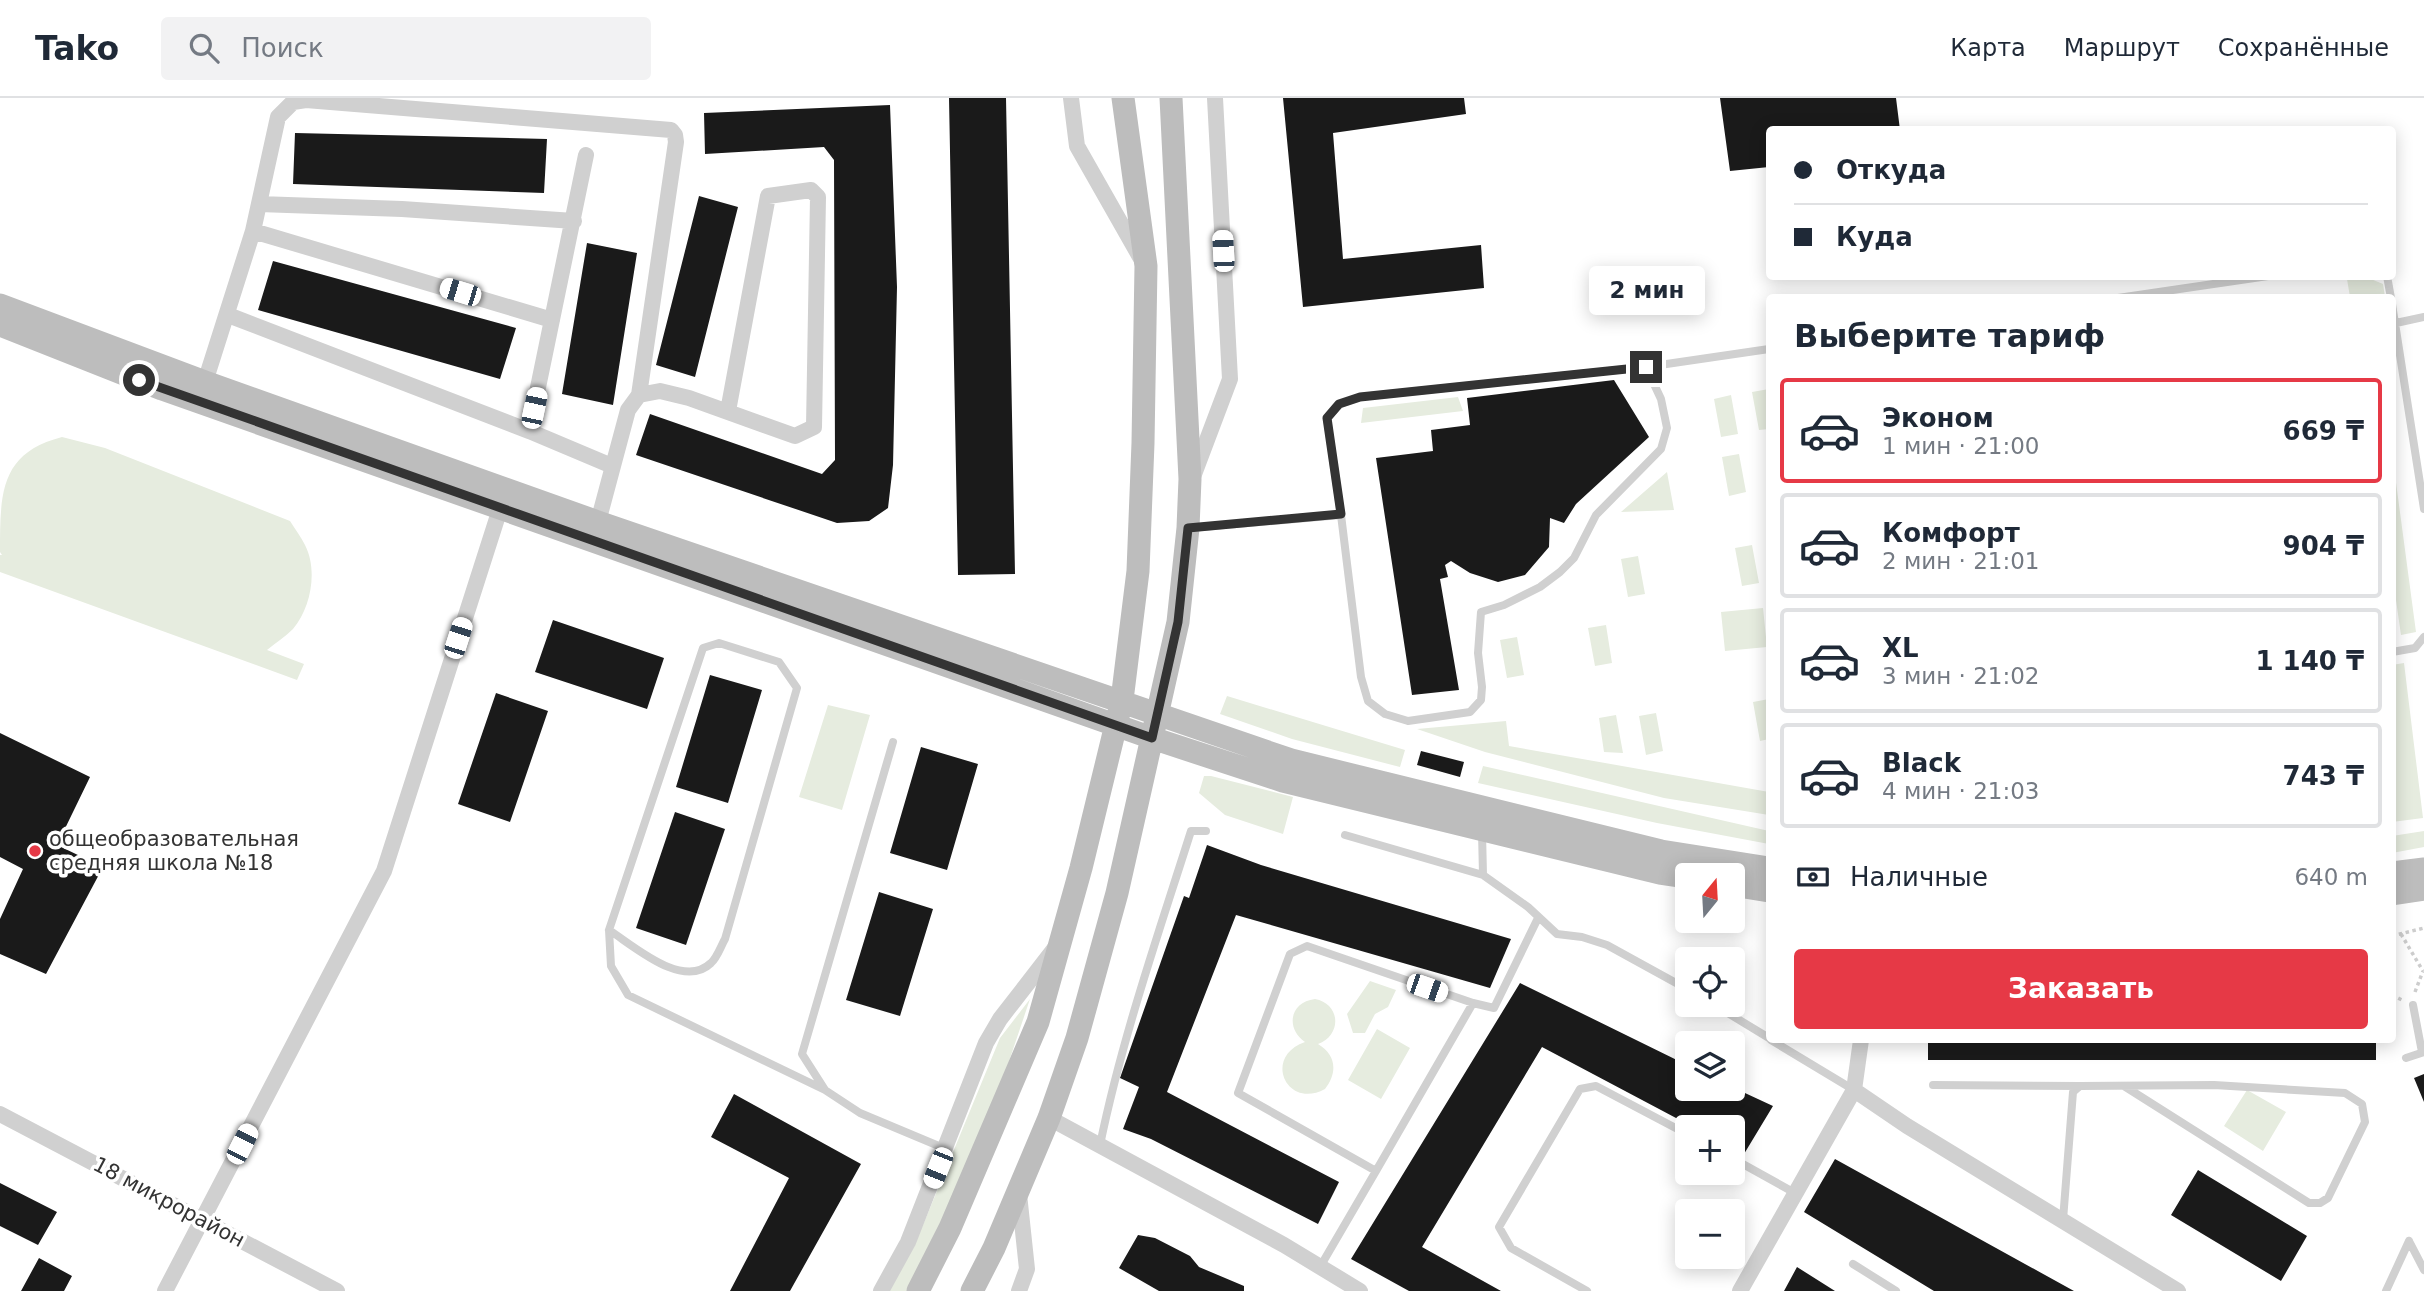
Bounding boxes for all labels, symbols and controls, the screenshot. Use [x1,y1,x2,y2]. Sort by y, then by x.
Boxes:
search box [161,17,651,80]
text: Tako [35,29,119,68]
icon: search [185,29,223,67]
text: Поиск [241,33,324,63]
text: Карта [1950,34,2026,62]
text: Маршрут [2064,34,2180,62]
text: Сохранённые [2218,34,2389,62]
text: Откуда [1836,155,1946,185]
text: Куда [1836,222,1913,252]
car [1212,229,1235,273]
callout: 2 мин [1588,266,1704,314]
car [437,276,484,308]
text: 2 мин [1610,277,1684,303]
text: Выберите тариф [1794,317,2105,355]
route end [1630,351,1662,383]
route start [123,364,155,396]
car [520,385,549,431]
icon: car [1798,399,1861,462]
text: Эконом [1882,403,1994,433]
text: 669 ₸ [2283,416,2364,446]
text: 1 мин · 21:00 [1882,433,2040,459]
icon: car [1798,514,1861,577]
text: Комфорт [1882,518,2020,548]
text: 904 ₸ [2283,531,2364,561]
text: 2 мин · 21:01 [1882,548,2040,574]
car [442,615,475,661]
icon: car [1798,629,1861,692]
text: XL [1882,633,1919,663]
text: 1 140 ₸ [2255,646,2364,676]
text: 3 мин · 21:02 [1882,663,2040,689]
icon: car [1798,744,1861,807]
text: Black [1882,748,1961,778]
text: 743 ₸ [2283,761,2364,791]
text: 4 мин · 21:03 [1882,778,2040,804]
place label: общеобразовательная средняя школа №18 [49,827,299,875]
marker: общеобразовательная средняя школа №18 [27,843,43,859]
icon: cash [1794,858,1832,896]
text: Наличные [1850,862,1988,892]
north arrow [1675,863,1745,933]
map controls [1675,863,1745,1269]
text: 640 m [2294,864,2368,890]
button: locate [1675,947,1745,1017]
button: Заказать [1794,949,2368,1029]
car [1404,971,1451,1005]
button: layers [1675,1031,1745,1101]
button: + [1675,1115,1745,1185]
car [224,1121,261,1167]
car [921,1145,956,1191]
street label: 18 микрорайон [89,1152,249,1252]
button: − [1675,1199,1745,1269]

